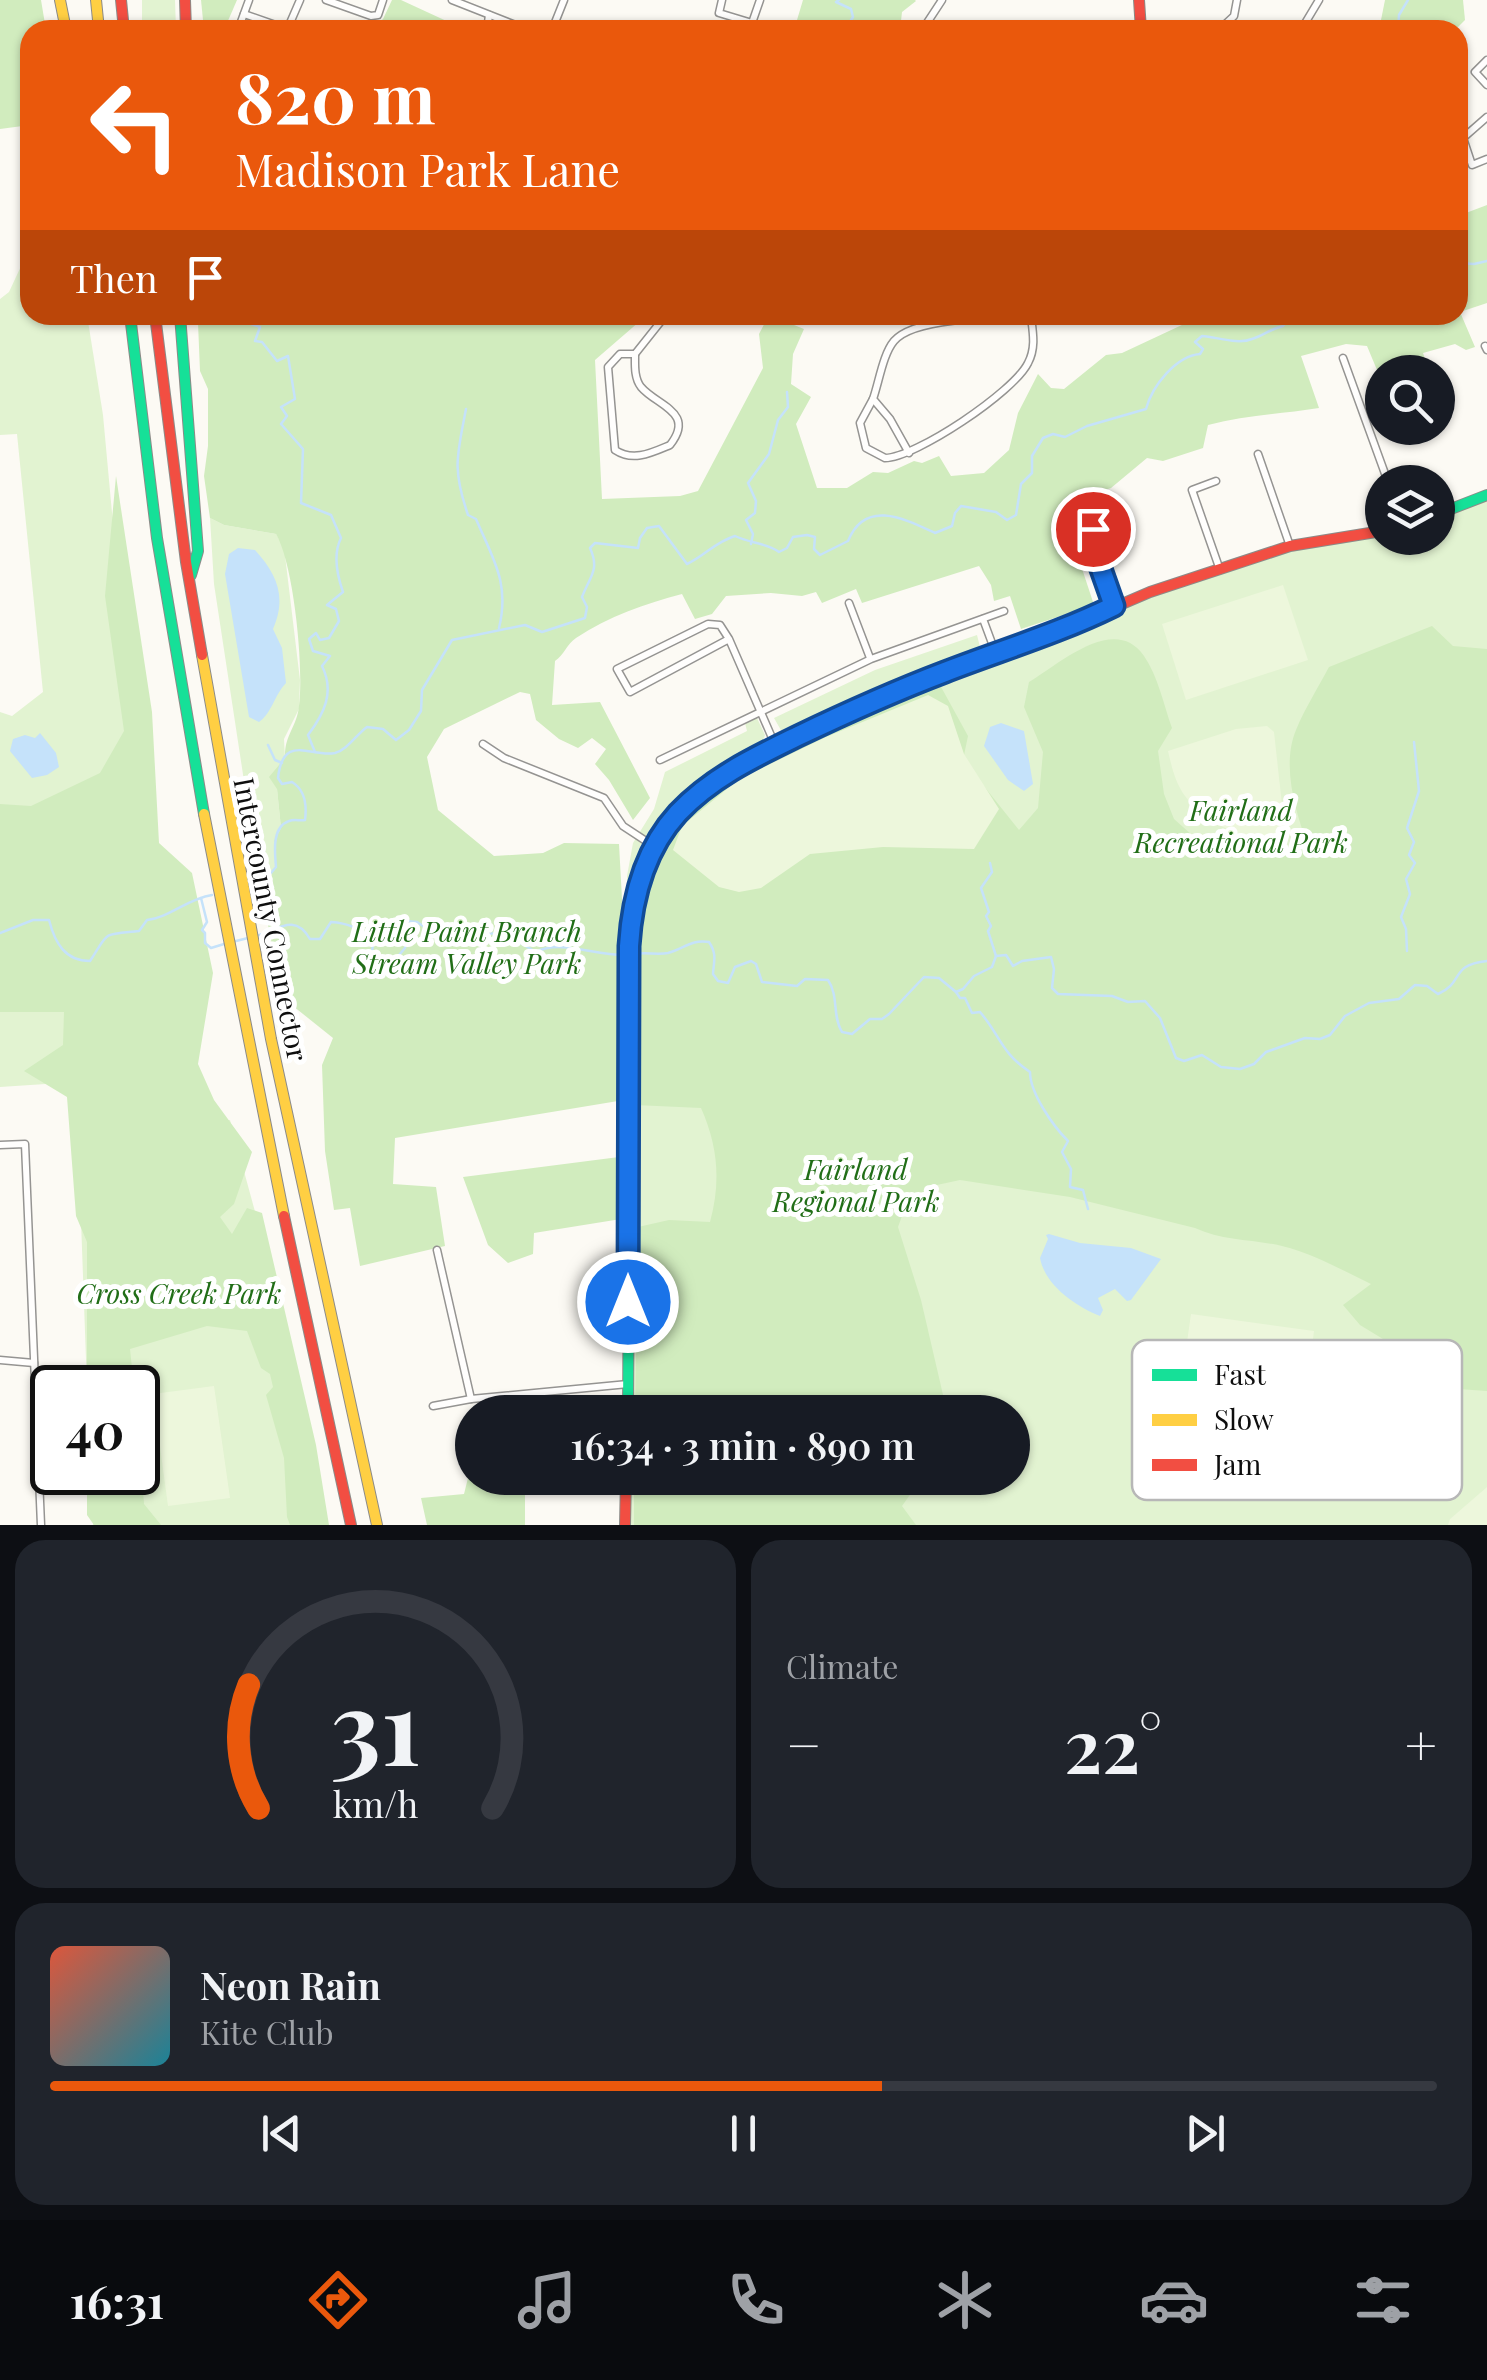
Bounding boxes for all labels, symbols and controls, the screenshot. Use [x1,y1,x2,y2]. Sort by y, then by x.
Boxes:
text: 820 m [235,48,436,142]
icon: left [70,60,200,190]
text: Madison Park Lane [235,138,620,198]
icon: arrive [178,250,233,305]
text: Then [70,252,158,303]
map controls [1365,355,1455,555]
button: search [1365,355,1455,445]
button: layers [1365,465,1455,555]
pin [1051,487,1136,572]
icon: arrive [1066,502,1121,557]
street label: Intercounty Connector [226,774,318,1064]
park label: Fairland Recreational Park [1133,791,1348,860]
park label: Little Paint Branch Stream Valley Park [351,912,582,981]
park label: Fairland Regional Park [771,1150,940,1219]
position arrow [576,1250,680,1354]
park label: Cross Creek Park [76,1274,282,1311]
legend [1132,1340,1462,1500]
text: Fast [1214,1355,1267,1392]
speed limit sign: 40 [30,1365,160,1495]
text: Slow [1214,1400,1274,1437]
text: 16:34 · 3 min · 890 m [570,1419,915,1470]
text: Jam [1213,1445,1261,1482]
text: Climate [786,1644,898,1687]
text: 31 [330,1653,421,1792]
text: 22° [1064,1693,1162,1793]
text: − [786,1706,822,1780]
text: + [1405,1706,1437,1780]
text: km/h [333,1779,418,1827]
text: Neon Rain [200,1959,381,2010]
text: Kite Club [200,2010,334,2053]
icon: previous [254,2106,309,2161]
icon: pause [716,2106,771,2161]
icon: next [1178,2106,1233,2161]
icon: directions [303,2265,373,2335]
icon: music [512,2265,582,2335]
icon: phone [721,2265,791,2335]
icon: climate [930,2265,1000,2335]
icon: car [1139,2265,1209,2335]
icon: filters [1348,2265,1418,2335]
text: 16:31 [69,2270,164,2330]

